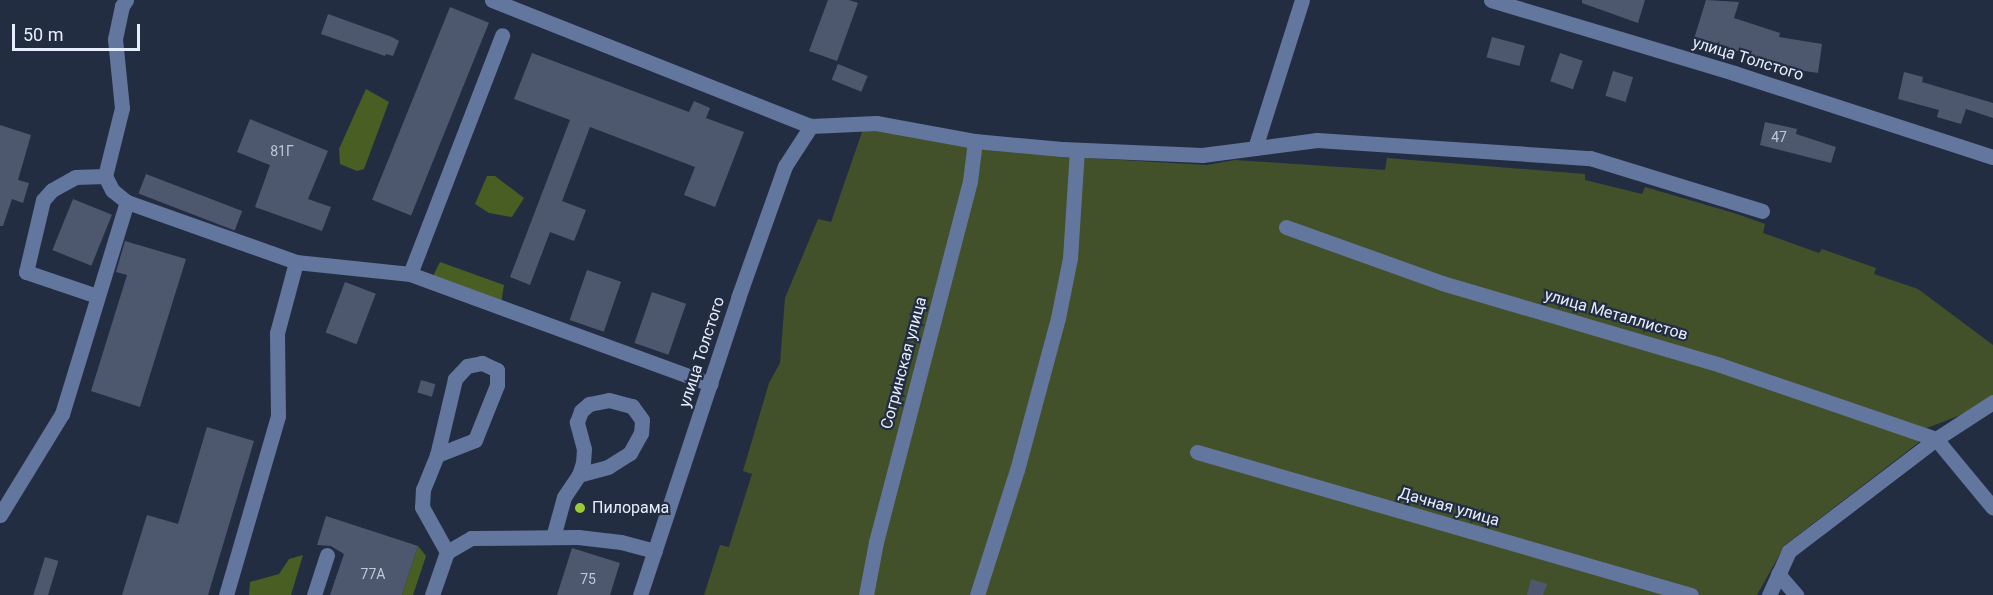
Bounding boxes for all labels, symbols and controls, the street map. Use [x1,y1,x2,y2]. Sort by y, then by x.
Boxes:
scale bar [15,12,142,50]
text: 50 m [23,24,63,45]
street label: улица Толстого [1690,33,1806,85]
house number: 47 [1771,129,1787,145]
house number: 81Г [270,143,294,159]
street label: улица Металлистов [1542,285,1690,345]
street label: улица Толстого [675,294,729,410]
street label: Согринская улица [877,295,931,431]
street label: Дачная улица [1396,483,1502,531]
place label: Пилорама [592,498,669,518]
marker: Пилорама [573,501,587,515]
house number: 77А [361,566,385,582]
house number: 75 [580,571,596,587]

